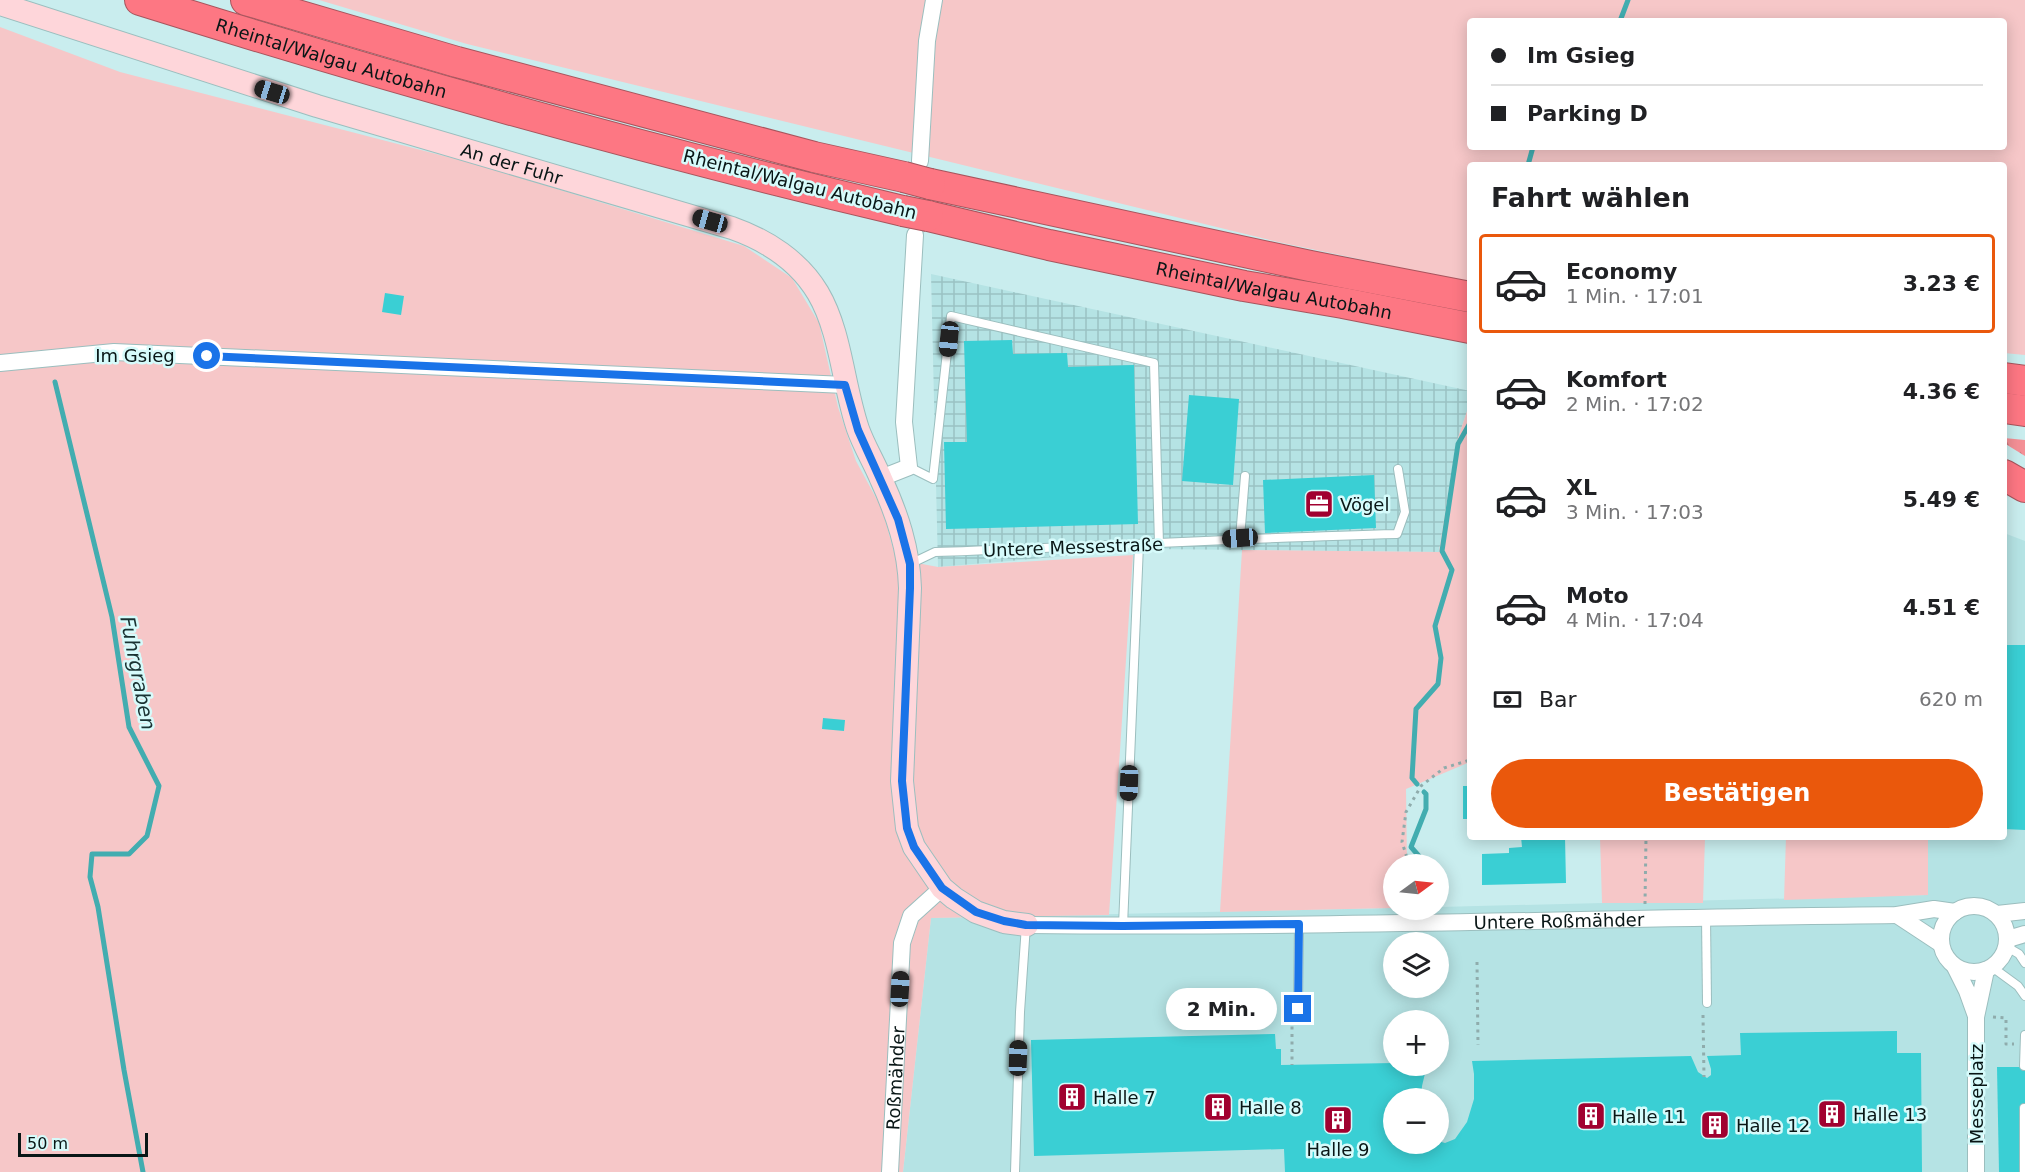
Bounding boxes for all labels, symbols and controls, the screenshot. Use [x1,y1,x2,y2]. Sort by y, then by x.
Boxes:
street label: Rheintal/Walgau Autobahn [213,14,449,102]
text: Im Gsieg [1527,43,1635,68]
car [252,78,292,106]
text: Parking D [1527,101,1648,126]
street label: An der Fuhr [459,138,566,188]
street label: Rheintal/Walgau Autobahn [681,145,919,223]
text: Fahrt wählen [1491,182,1690,213]
car [690,207,730,235]
street label: Rheintal/Walgau Autobahn [1154,257,1394,323]
icon: car [1494,257,1548,311]
text: Economy [1566,259,1677,284]
text: 3.23 € [1903,271,1980,296]
text: 1 Min. · 17:01 [1566,284,1704,308]
car [938,320,960,358]
route start [193,342,220,369]
street label: Im Gsieg [95,345,175,366]
icon: car [1494,365,1548,419]
text: Komfort [1566,367,1667,392]
text: 4.36 € [1903,379,1980,404]
text: 2 Min. · 17:02 [1566,392,1704,416]
icon: car [1494,473,1548,527]
text: XL [1566,475,1597,500]
text: 5.49 € [1903,487,1980,512]
office icon: Vögel [1303,488,1335,520]
place label: Vögel [1340,494,1389,515]
text: 3 Min. · 17:03 [1566,500,1704,524]
car [1221,528,1259,548]
street label: Untere Messestraße [983,533,1163,561]
icon: car [1494,581,1548,635]
text: Moto [1566,583,1629,608]
text: 4.51 € [1903,595,1980,620]
text: 4 Min. · 17:04 [1566,608,1704,632]
water label: Fuhrgraben [115,614,161,732]
icon: cash [1491,683,1524,716]
text: Bar [1539,687,1577,712]
text: 620 m [1919,687,1983,711]
button: Bestätigen [1491,759,1983,828]
car [1119,765,1139,801]
north arrow [1383,854,1449,920]
map controls [1383,854,1449,1154]
street label: Untere Roßmähder [1474,908,1645,933]
button: layers [1383,932,1449,998]
car [890,971,910,1007]
callout: 2 Min. [1166,988,1277,1030]
route end [1284,995,1311,1022]
text: 2 Min. [1187,997,1256,1021]
button: + [1383,1010,1449,1076]
street label: Roßmähder [882,1025,908,1131]
car [1008,1040,1028,1076]
street label: Messeplatz [1966,1044,1987,1144]
building icon: Halle 7 [1056,1081,1088,1113]
place label: Halle 7 [1093,1087,1156,1108]
button: − [1383,1088,1449,1154]
building icon: Halle 8 [1202,1091,1234,1123]
place label: Halle 8 [1239,1097,1302,1118]
building icon: Halle 13 [1816,1098,1848,1130]
building icon: Halle 11 [1575,1100,1607,1132]
building icon: Halle 9 [1322,1104,1354,1136]
place label: Halle 13 [1853,1104,1927,1125]
place label: Halle 11 [1612,1106,1686,1127]
building icon: Halle 12 [1699,1109,1731,1141]
place label: Halle 12 [1736,1115,1810,1136]
scale bar [18,1130,148,1158]
text: 50 m [27,1134,68,1153]
place label: Halle 9 [1307,1139,1369,1160]

